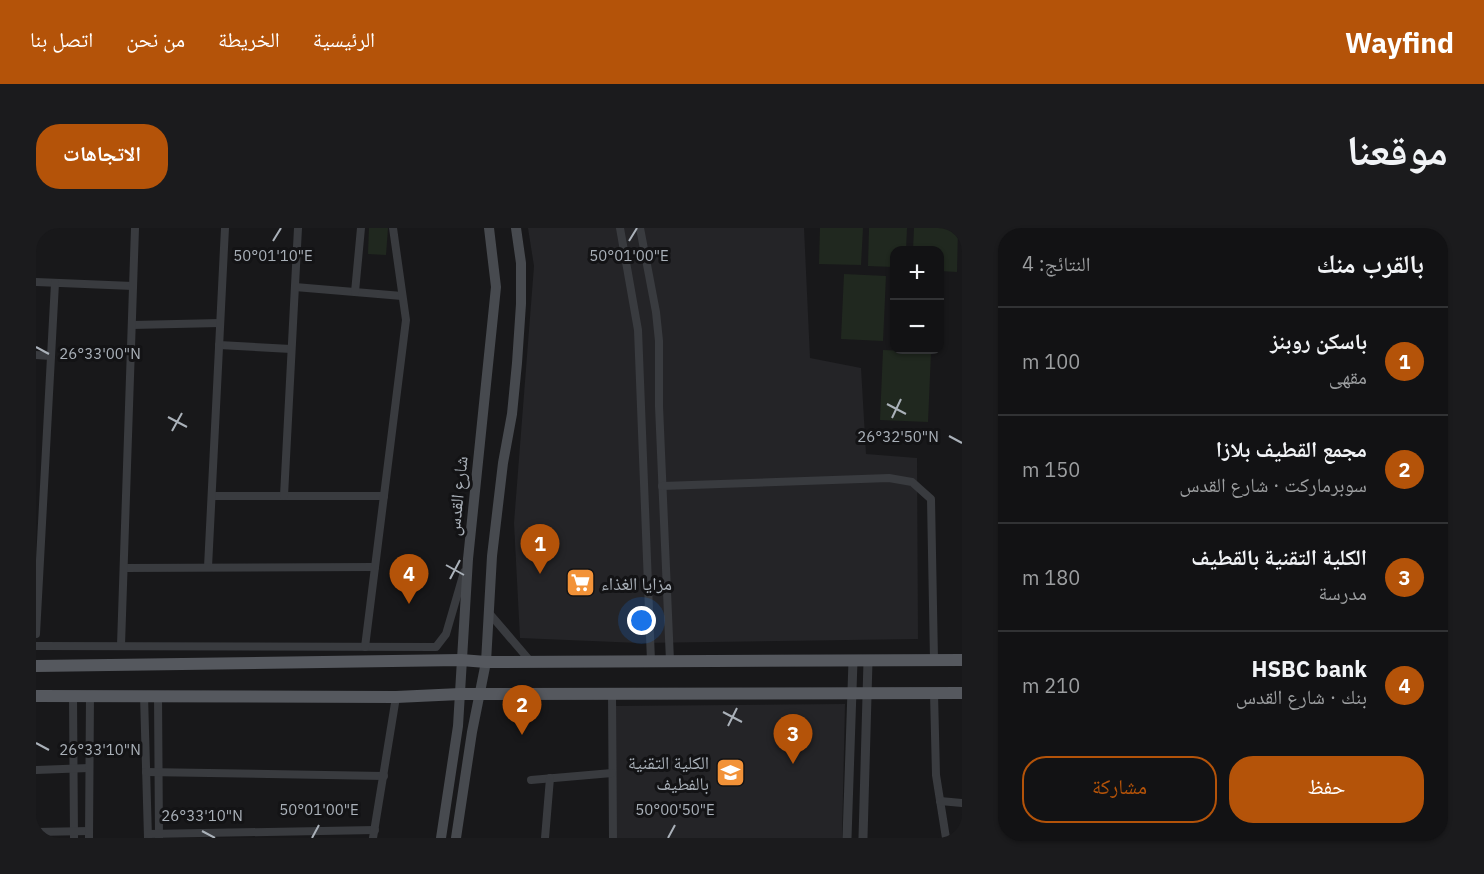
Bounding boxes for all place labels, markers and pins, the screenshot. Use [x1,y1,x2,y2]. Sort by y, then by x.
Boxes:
pin: 1 [520,524,560,574]
pin: 4 [390,554,428,604]
supermarket icon: مزايا الغذاء [564,567,596,599]
place label: مزايا الغذاء [601,572,672,595]
pin: 2 [502,686,542,735]
pin: 3 [774,714,813,764]
place label: الكلية التقنية بالفطيف [628,751,709,795]
school or university icon: الكلية التقنية بالفطيف [714,756,746,788]

